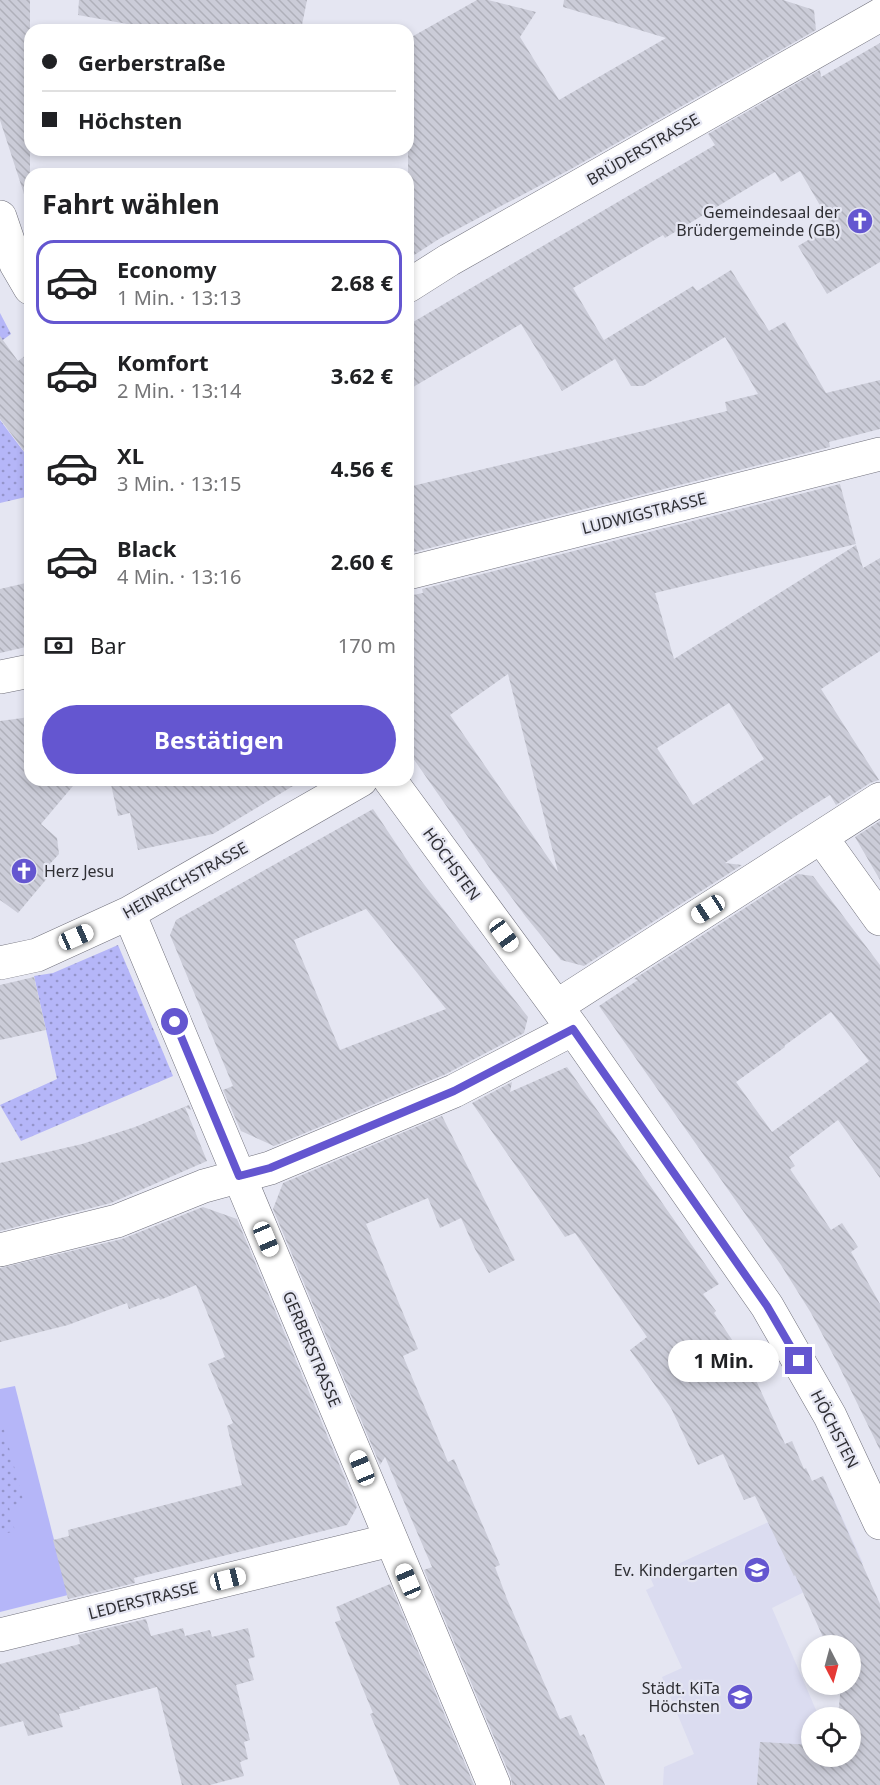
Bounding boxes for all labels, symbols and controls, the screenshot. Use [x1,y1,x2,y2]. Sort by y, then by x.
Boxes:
text: Gerberstraße [78,47,226,77]
text: Höchsten [78,105,182,135]
street label: BRÜDERSTRASSE [583,108,703,190]
text: Fahrt wählen [42,185,220,222]
place label: Gemeindesaal der Brüdergemeinde (GB) [676,201,840,241]
church icon: Gemeindesaal der Brüdergemeinde (GB) [845,206,875,236]
text: Economy [117,254,216,284]
icon: car [45,255,99,309]
text: 2.68 € [331,267,393,297]
text: 1 Min. · 13:13 [117,284,242,311]
text: Komfort [117,347,208,377]
icon: car [45,348,99,402]
text: 3.62 € [331,360,393,390]
text: 2 Min. · 13:14 [117,377,242,404]
text: XL [117,440,144,470]
icon: car [45,441,99,495]
text: 4.56 € [331,453,393,483]
text: 3 Min. · 13:15 [117,470,242,497]
street label: LUDWIGSTRASSE [579,487,709,539]
text: Black [117,533,176,563]
icon: car [45,534,99,588]
text: 2.60 € [331,546,393,576]
text: 4 Min. · 13:16 [117,563,242,590]
icon: cash [42,629,75,662]
text: Bar [90,630,126,660]
text: 170 m [338,632,396,659]
button: Bestätigen [42,705,396,774]
street label: HÖCHSTEN [418,823,486,905]
street label: HEINRICHSTRASSE [118,836,252,924]
church icon: Herz Jesu [9,856,39,886]
place label: Herz Jesu [44,860,114,882]
car [688,892,728,926]
car [486,915,522,955]
car [56,921,96,953]
route start [161,1008,188,1035]
car [251,1219,281,1259]
street label: GERBERSTRASSE [278,1288,346,1410]
callout: 1 Min. [667,1340,778,1382]
text: 1 Min. [693,1347,754,1374]
route end [785,1347,812,1374]
street label: HÖCHSTEN [806,1386,864,1472]
car [347,1448,377,1488]
school or university icon: Ev. Kindergarten [742,1555,772,1585]
place label: Ev. Kindergarten [614,1559,738,1581]
car [393,1561,423,1601]
car [208,1566,248,1592]
street label: LEDERSTRASSE [86,1576,200,1624]
north arrow [801,1635,861,1695]
map controls [801,1635,861,1767]
place label: Städt. KiTa Höchsten [642,1677,720,1717]
school or university icon: Städt. KiTa Höchsten [725,1682,755,1712]
button: locate [801,1707,861,1767]

